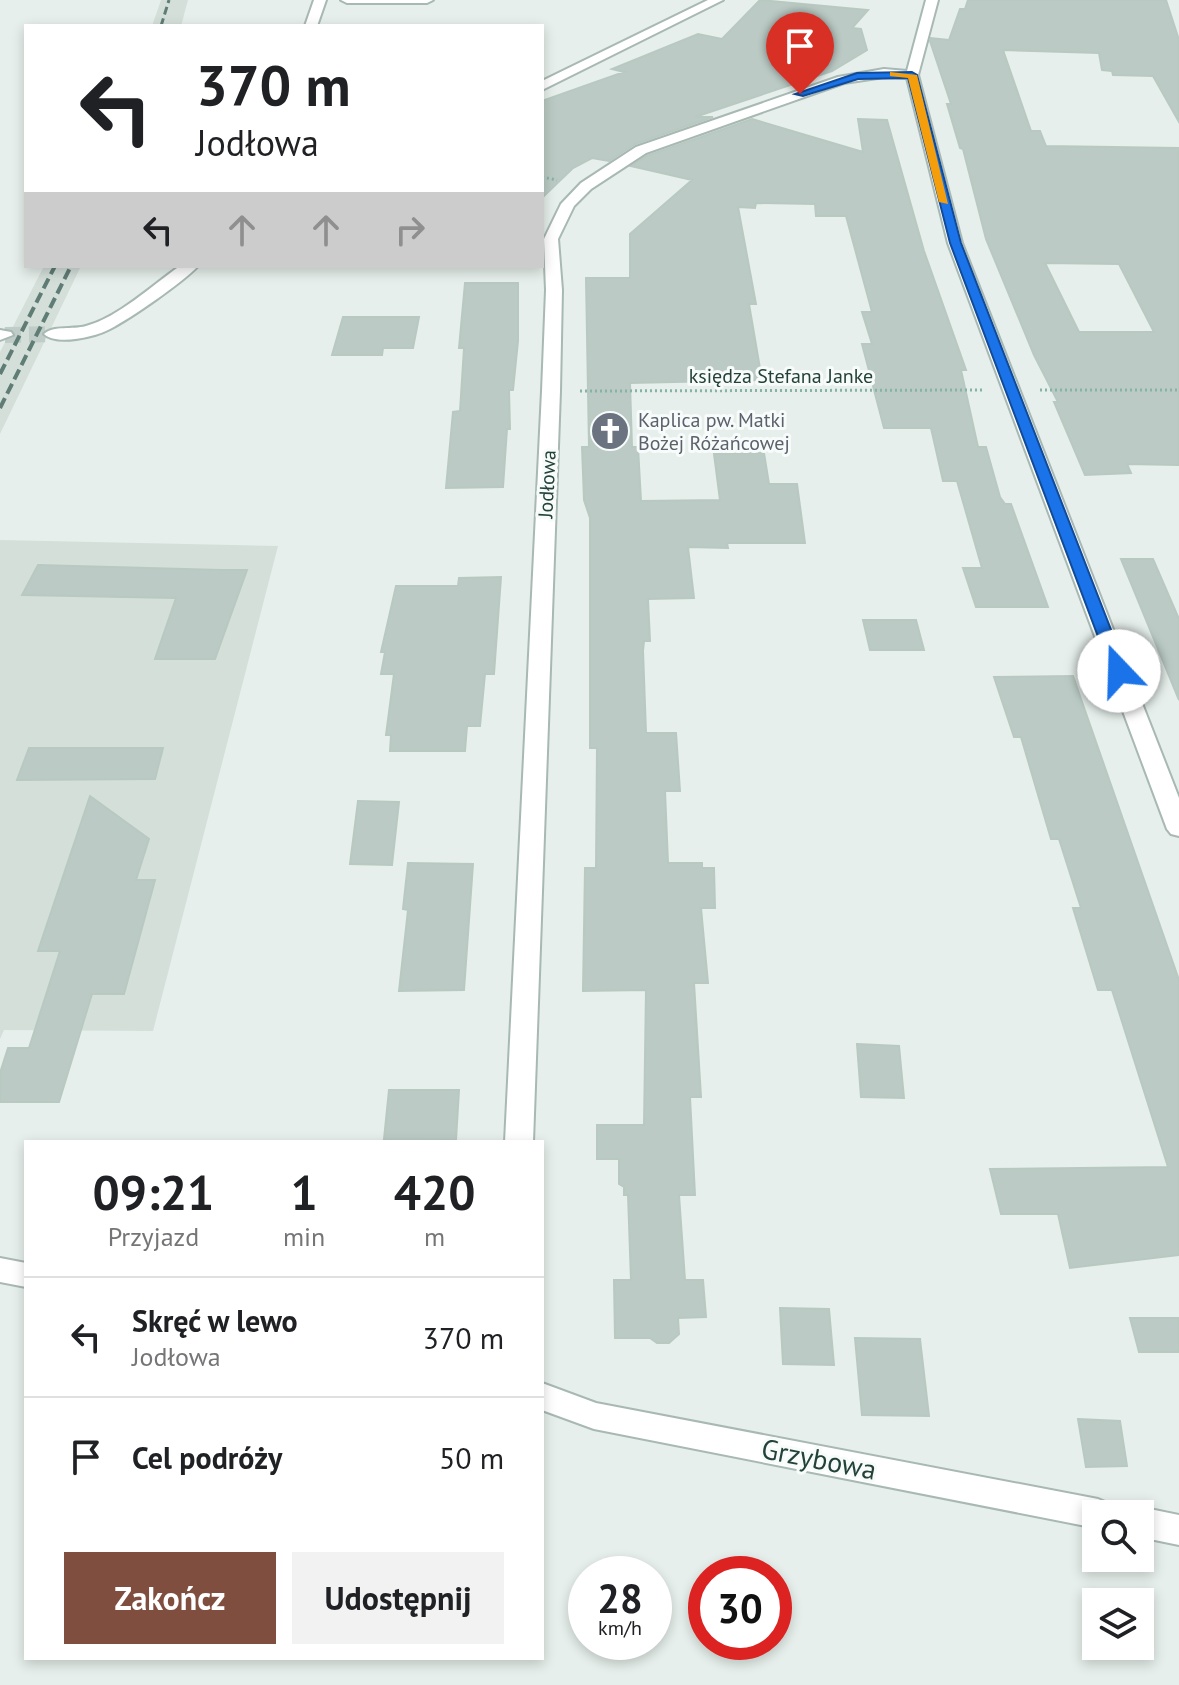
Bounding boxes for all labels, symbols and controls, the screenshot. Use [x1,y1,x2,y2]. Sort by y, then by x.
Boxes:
pin [766,12,834,94]
icon: arrive [778,24,822,68]
text: 370 m [196,49,351,121]
icon: left [64,56,168,160]
text: Jodłowa [196,119,319,166]
icon: left [136,208,180,252]
icon: ahead [220,208,264,252]
icon: ahead [304,208,348,252]
icon: right [388,208,432,252]
street label: księdza Stefana Janke [689,363,873,389]
place label: Kaplica pw. Matki Bożej Różańcowej [638,407,790,456]
church icon: Kaplica pw. Matki Bożej Różańcowej [589,410,631,452]
street label: Jodłowa [532,449,562,520]
position arrow [1077,629,1161,713]
text: 09:21 [93,1161,214,1223]
text: 1 [290,1161,318,1223]
text: 420 [394,1161,475,1223]
text: Przyjazd [108,1220,199,1253]
text: min [283,1220,325,1253]
text: m [424,1220,445,1253]
text: Skręć w lewo [132,1301,298,1340]
icon: left [64,1315,108,1359]
text: 370 m [423,1318,504,1357]
text: Jodłowa [132,1340,221,1373]
street label: Grzybowa [759,1429,880,1488]
icon: arrive [64,1435,108,1479]
text: Cel podróży [132,1438,282,1477]
text: 50 m [439,1438,504,1477]
map controls [1082,1500,1154,1660]
button: search [1082,1500,1154,1572]
button: Zakończ [64,1552,276,1644]
button: Udostępnij [292,1552,504,1644]
speed limit sign: 30 [688,1556,792,1660]
text: 28 [597,1572,643,1624]
button: layers [1082,1588,1154,1660]
text: km/h [598,1615,642,1641]

